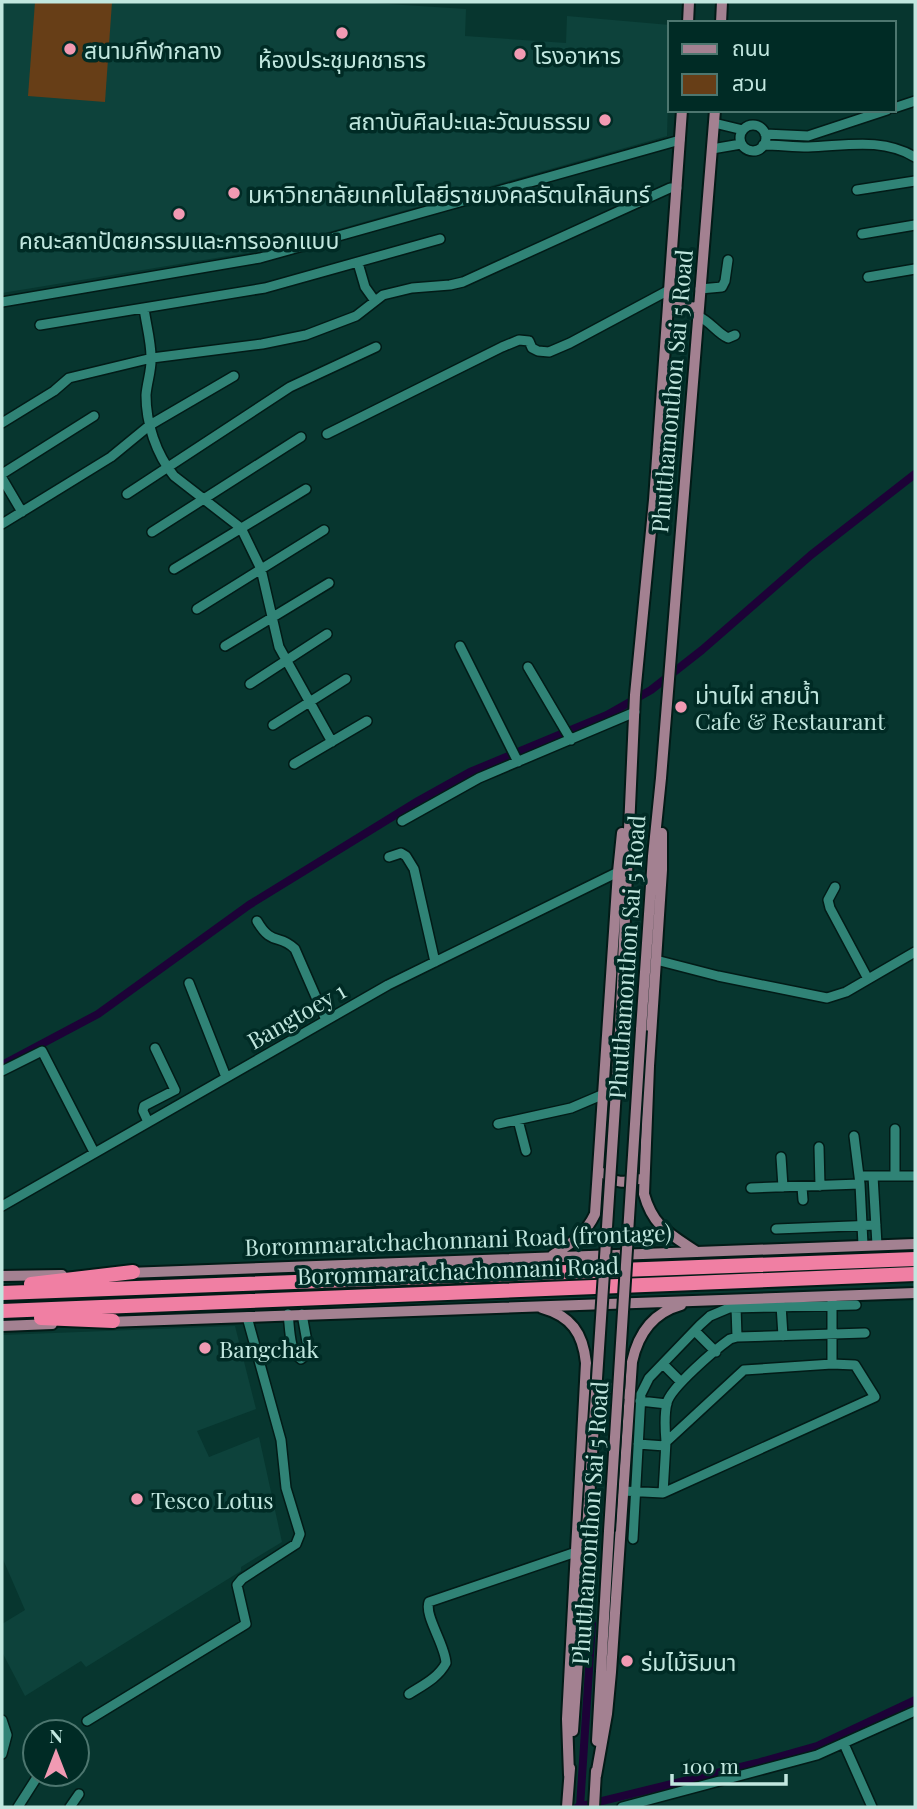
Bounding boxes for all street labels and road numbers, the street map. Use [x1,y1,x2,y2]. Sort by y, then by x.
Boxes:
street label: Phutthamonthon Sai 5 Road [643,248,699,534]
street label: Phutthamonthon Sai 5 Road [601,814,651,1100]
street label: Bangtoey 1 [241,974,351,1056]
street label: Borommaratchachonnani Road (frontage) [244,1216,672,1262]
street label: Borommaratchachonnani Road [296,1249,620,1291]
street label: Phutthamonthon Sai 5 Road [564,1380,614,1666]

